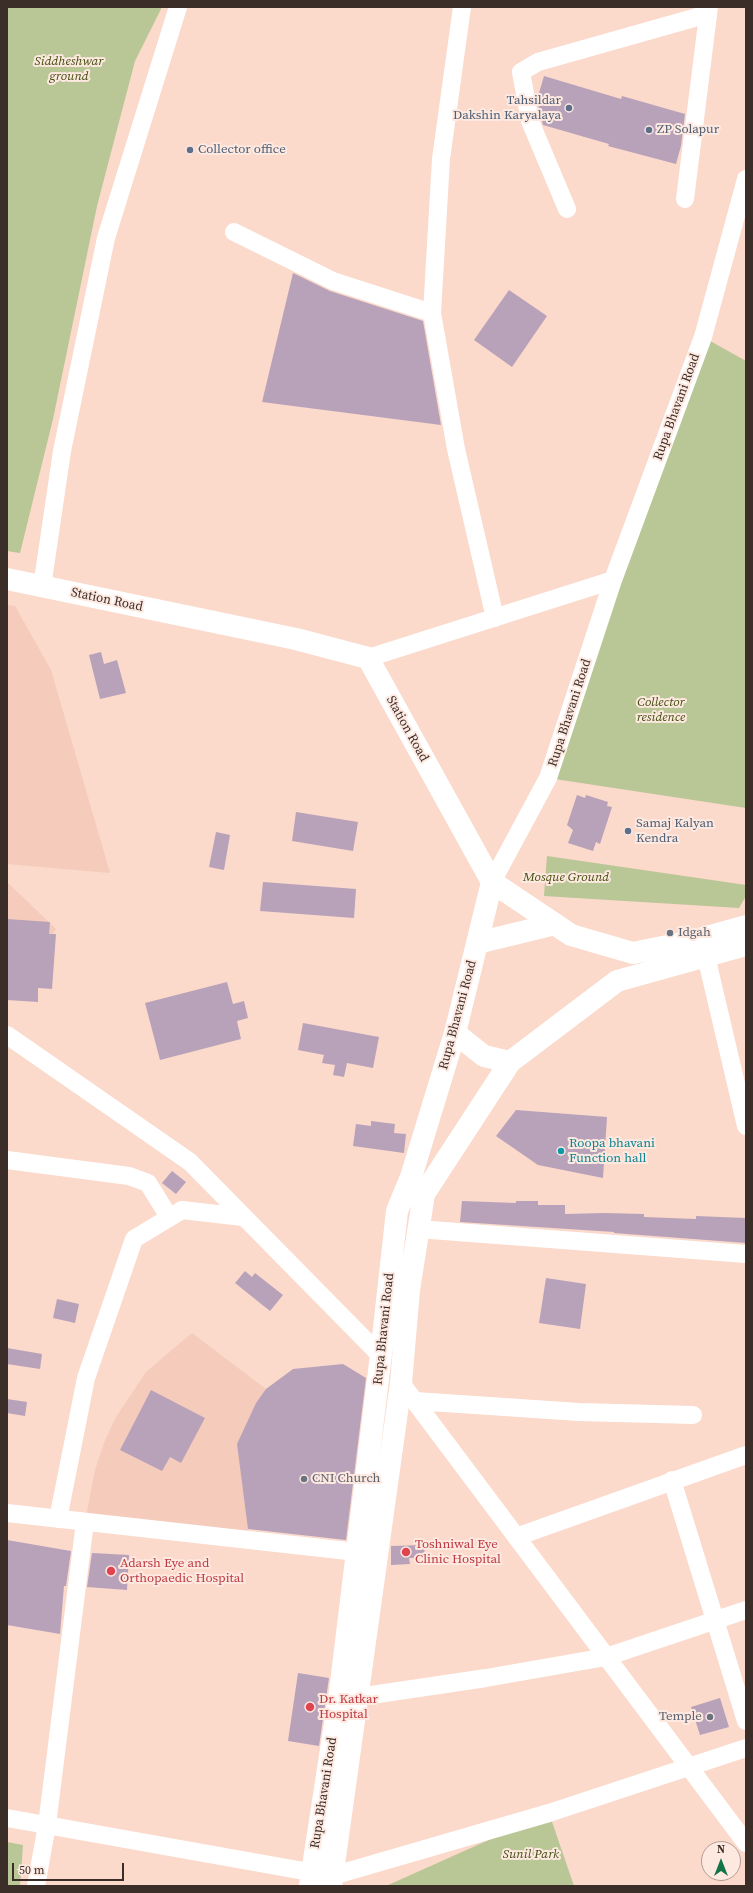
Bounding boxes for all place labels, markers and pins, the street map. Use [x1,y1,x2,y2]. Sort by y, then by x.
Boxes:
place label: Tahsildar Dakshin Karyalaya [453,93,561,124]
marker: Tahsildar Dakshin Karyalaya [564,103,574,113]
place label: ZP Solapur [657,122,719,138]
marker: ZP Solapur [644,125,654,135]
place label: Collector office [198,142,286,158]
marker: Collector office [185,145,195,155]
place label: Samaj Kalyan Kendra [636,816,714,847]
marker: Samaj Kalyan Kendra [623,826,633,836]
place label: Idgah [678,925,711,941]
marker: Idgah [665,928,675,938]
place label: Roopa bhavani Function hall [569,1136,655,1167]
marker: Roopa bhavani Function hall [556,1146,566,1156]
place label: CNI Church [312,1471,380,1487]
marker: CNI Church [299,1474,309,1484]
place label: Toshniwal Eye Clinic Hospital [415,1537,501,1568]
marker: Toshniwal Eye Clinic Hospital [400,1546,412,1558]
place label: Adarsh Eye and Orthopaedic Hospital [120,1556,244,1587]
marker: Adarsh Eye and Orthopaedic Hospital [105,1565,117,1577]
place label: Dr. Katkar Hospital [319,1692,378,1723]
marker: Dr. Katkar Hospital [304,1701,316,1713]
place label: Temple [659,1709,702,1725]
marker: Temple [705,1712,715,1722]

